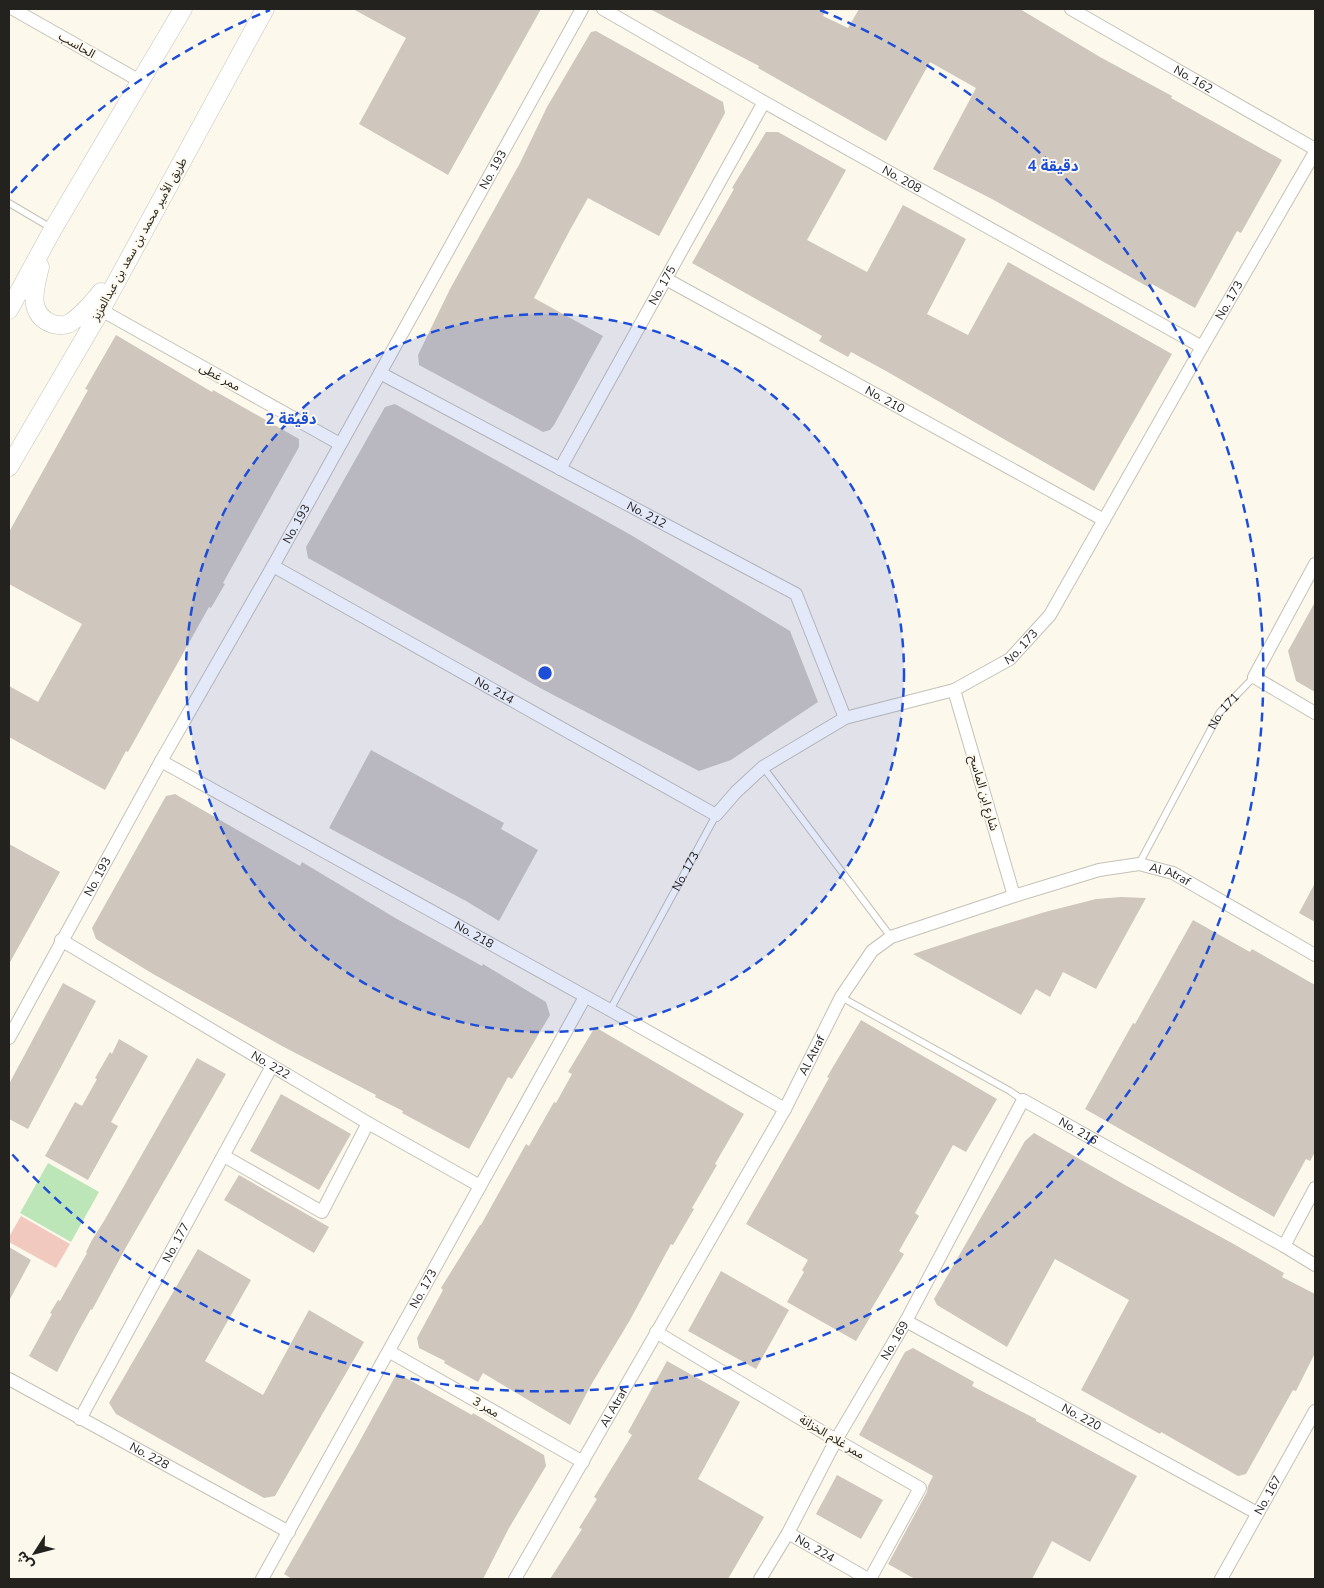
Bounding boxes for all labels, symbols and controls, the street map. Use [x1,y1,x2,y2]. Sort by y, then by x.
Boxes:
street label: الحاسب [56,28,98,62]
street label: No. 162 [1171,62,1216,97]
street label: No. 193 [475,147,510,192]
street label: طريق الأمير محمد بن سعد بن عبدالعزيز [87,154,191,324]
text: 4 دقيقة [1028,156,1079,176]
street label: No. 208 [879,162,925,197]
street label: No. 175 [645,263,679,308]
street label: No. 173 [1211,278,1247,323]
street label: ممر غطى [197,359,243,395]
street label: No. 210 [862,382,908,417]
text: 2 دقيقة [266,409,317,429]
street label: No. 212 [624,498,669,532]
street label: No. 193 [279,501,314,546]
street label: No. 173 [1002,626,1041,668]
centre of rings [536,664,554,682]
street label: No. 214 [472,673,517,708]
street label: No. 171 [1204,689,1243,732]
street label: شارع ابن الماسح [965,753,1002,833]
street label: No. 173 [668,849,703,894]
street label: No. 193 [80,854,115,899]
street label: Al Atraf [1148,859,1194,890]
street label: No. 218 [452,917,497,952]
street label: Al Atraf [795,1032,829,1078]
street label: No. 222 [248,1047,293,1083]
street label: No. 216 [1056,1114,1101,1148]
street label: No. 177 [159,1220,193,1265]
street label: No. 173 [406,1266,440,1311]
street label: No. 169 [877,1318,912,1363]
street label: Al Atraf [596,1384,632,1430]
street label: ممر 3 [470,1393,502,1421]
street label: No. 220 [1059,1400,1104,1434]
street label: ممر غلام الخزانة [796,1411,867,1464]
street label: No. 228 [127,1438,172,1473]
street label: No. 167 [1250,1473,1285,1518]
north arrow [10,1528,60,1578]
street label: No. 224 [792,1531,837,1566]
text: ش [12,1547,38,1574]

